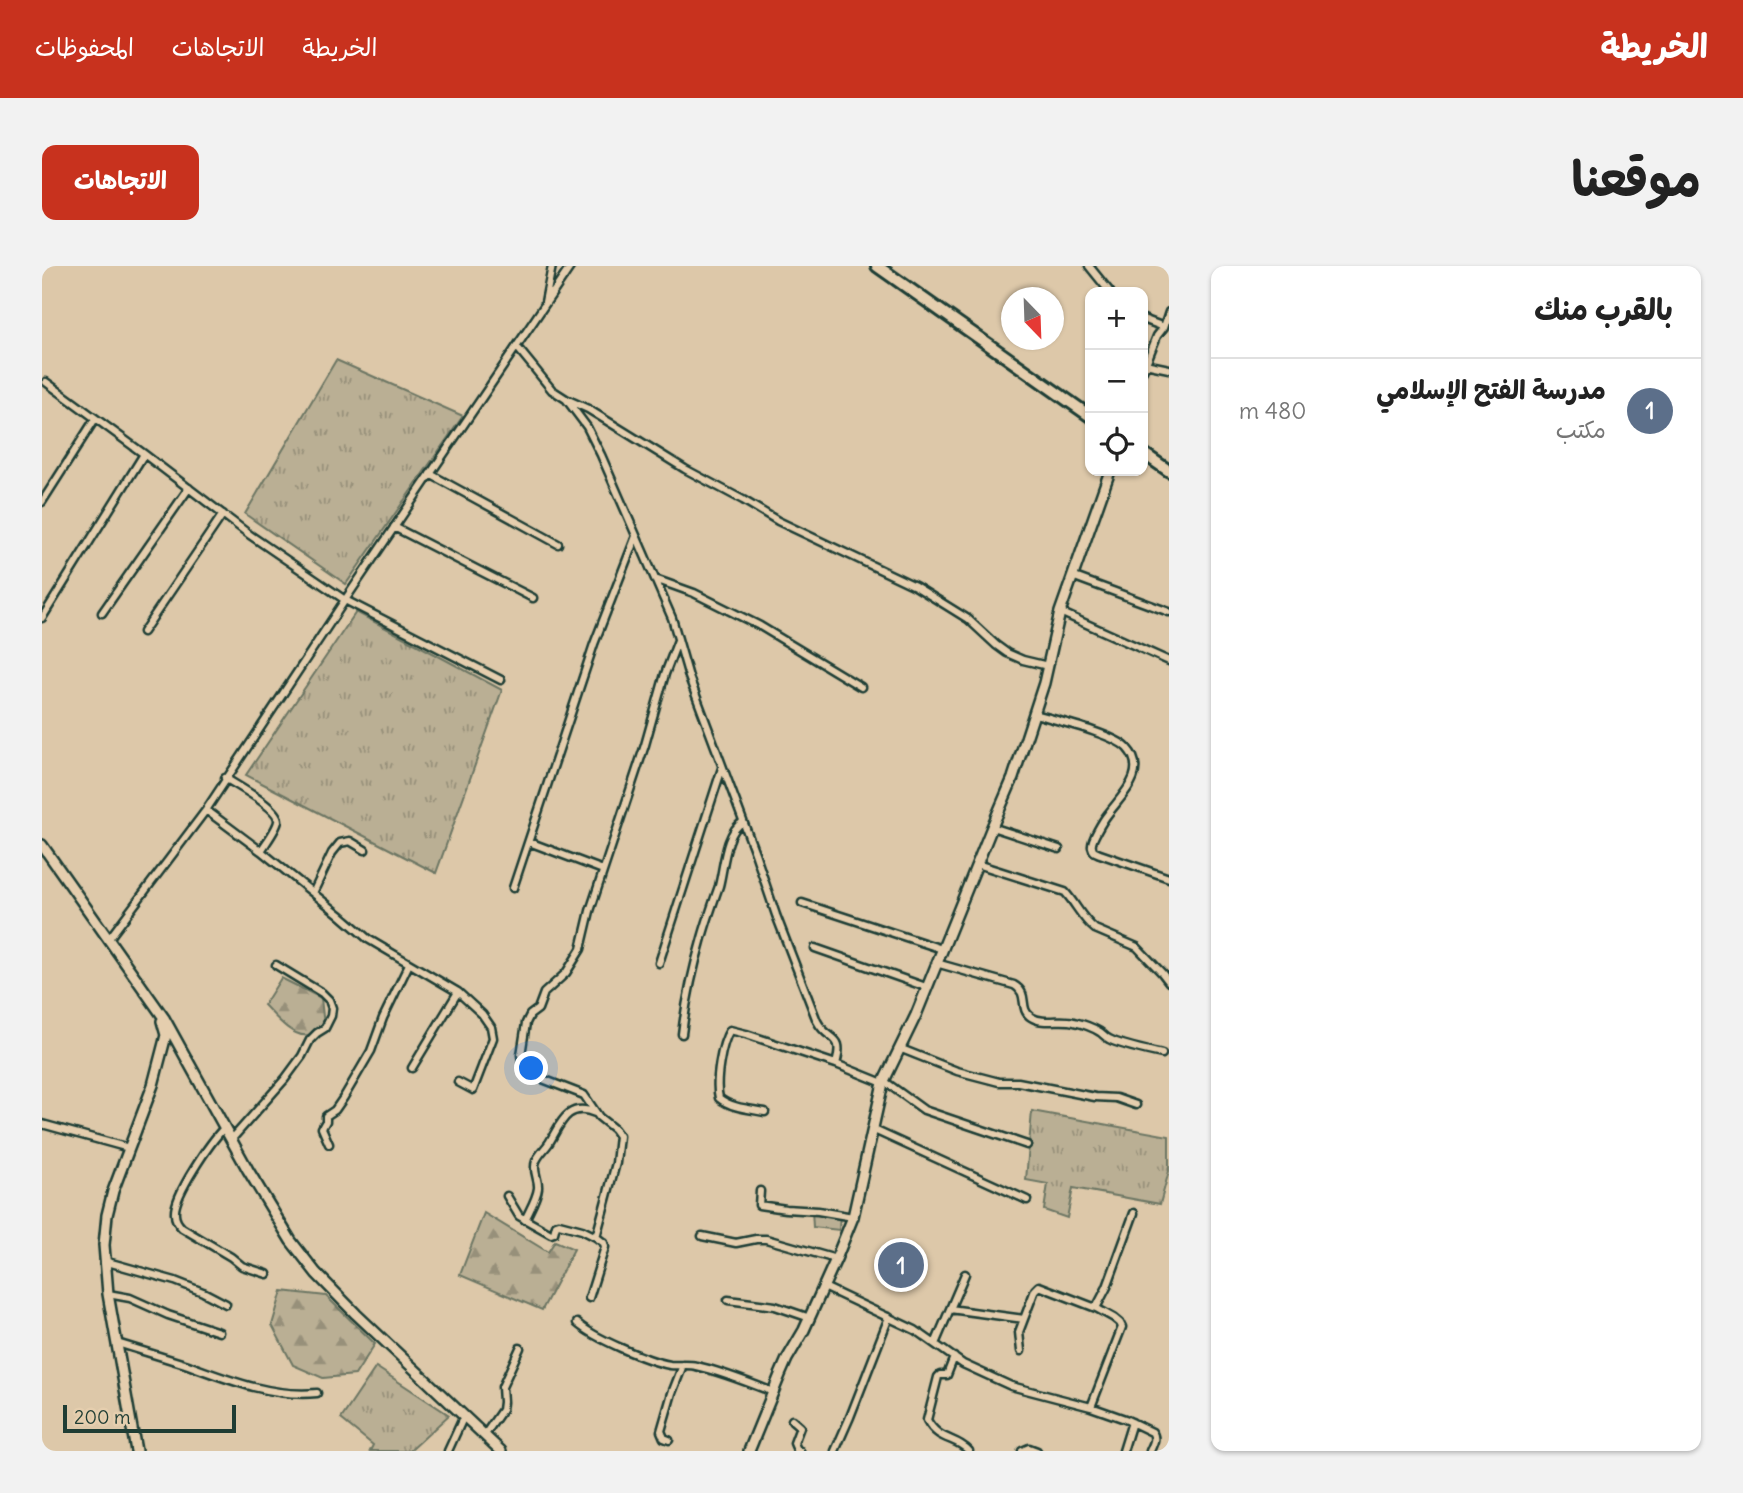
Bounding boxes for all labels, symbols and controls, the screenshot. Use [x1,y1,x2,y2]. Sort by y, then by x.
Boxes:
text: الخريطة [1601,25,1708,67]
text: المحفوظات [35,32,134,62]
text: الاتجاهات [172,32,265,62]
text: الخريطة [303,32,377,62]
button: الاتجاهات [42,145,199,220]
text: موقعنا [1571,148,1701,209]
north arrow [1001,287,1064,350]
map controls [1085,287,1148,476]
button: + [1085,287,1148,350]
text: بالقرب منك [1534,290,1673,328]
button: − [1085,350,1148,413]
text: مدرسة الفتح الإسلامي [1376,373,1606,406]
text: 480 m [1239,396,1306,425]
text: 1 [1645,396,1655,425]
button: locate [1085,413,1148,476]
text: مكتب [1556,415,1606,444]
your location [514,1051,548,1085]
pin: 1 [878,1239,924,1291]
scale bar [63,1402,236,1434]
text: 200 m [74,1405,131,1429]

